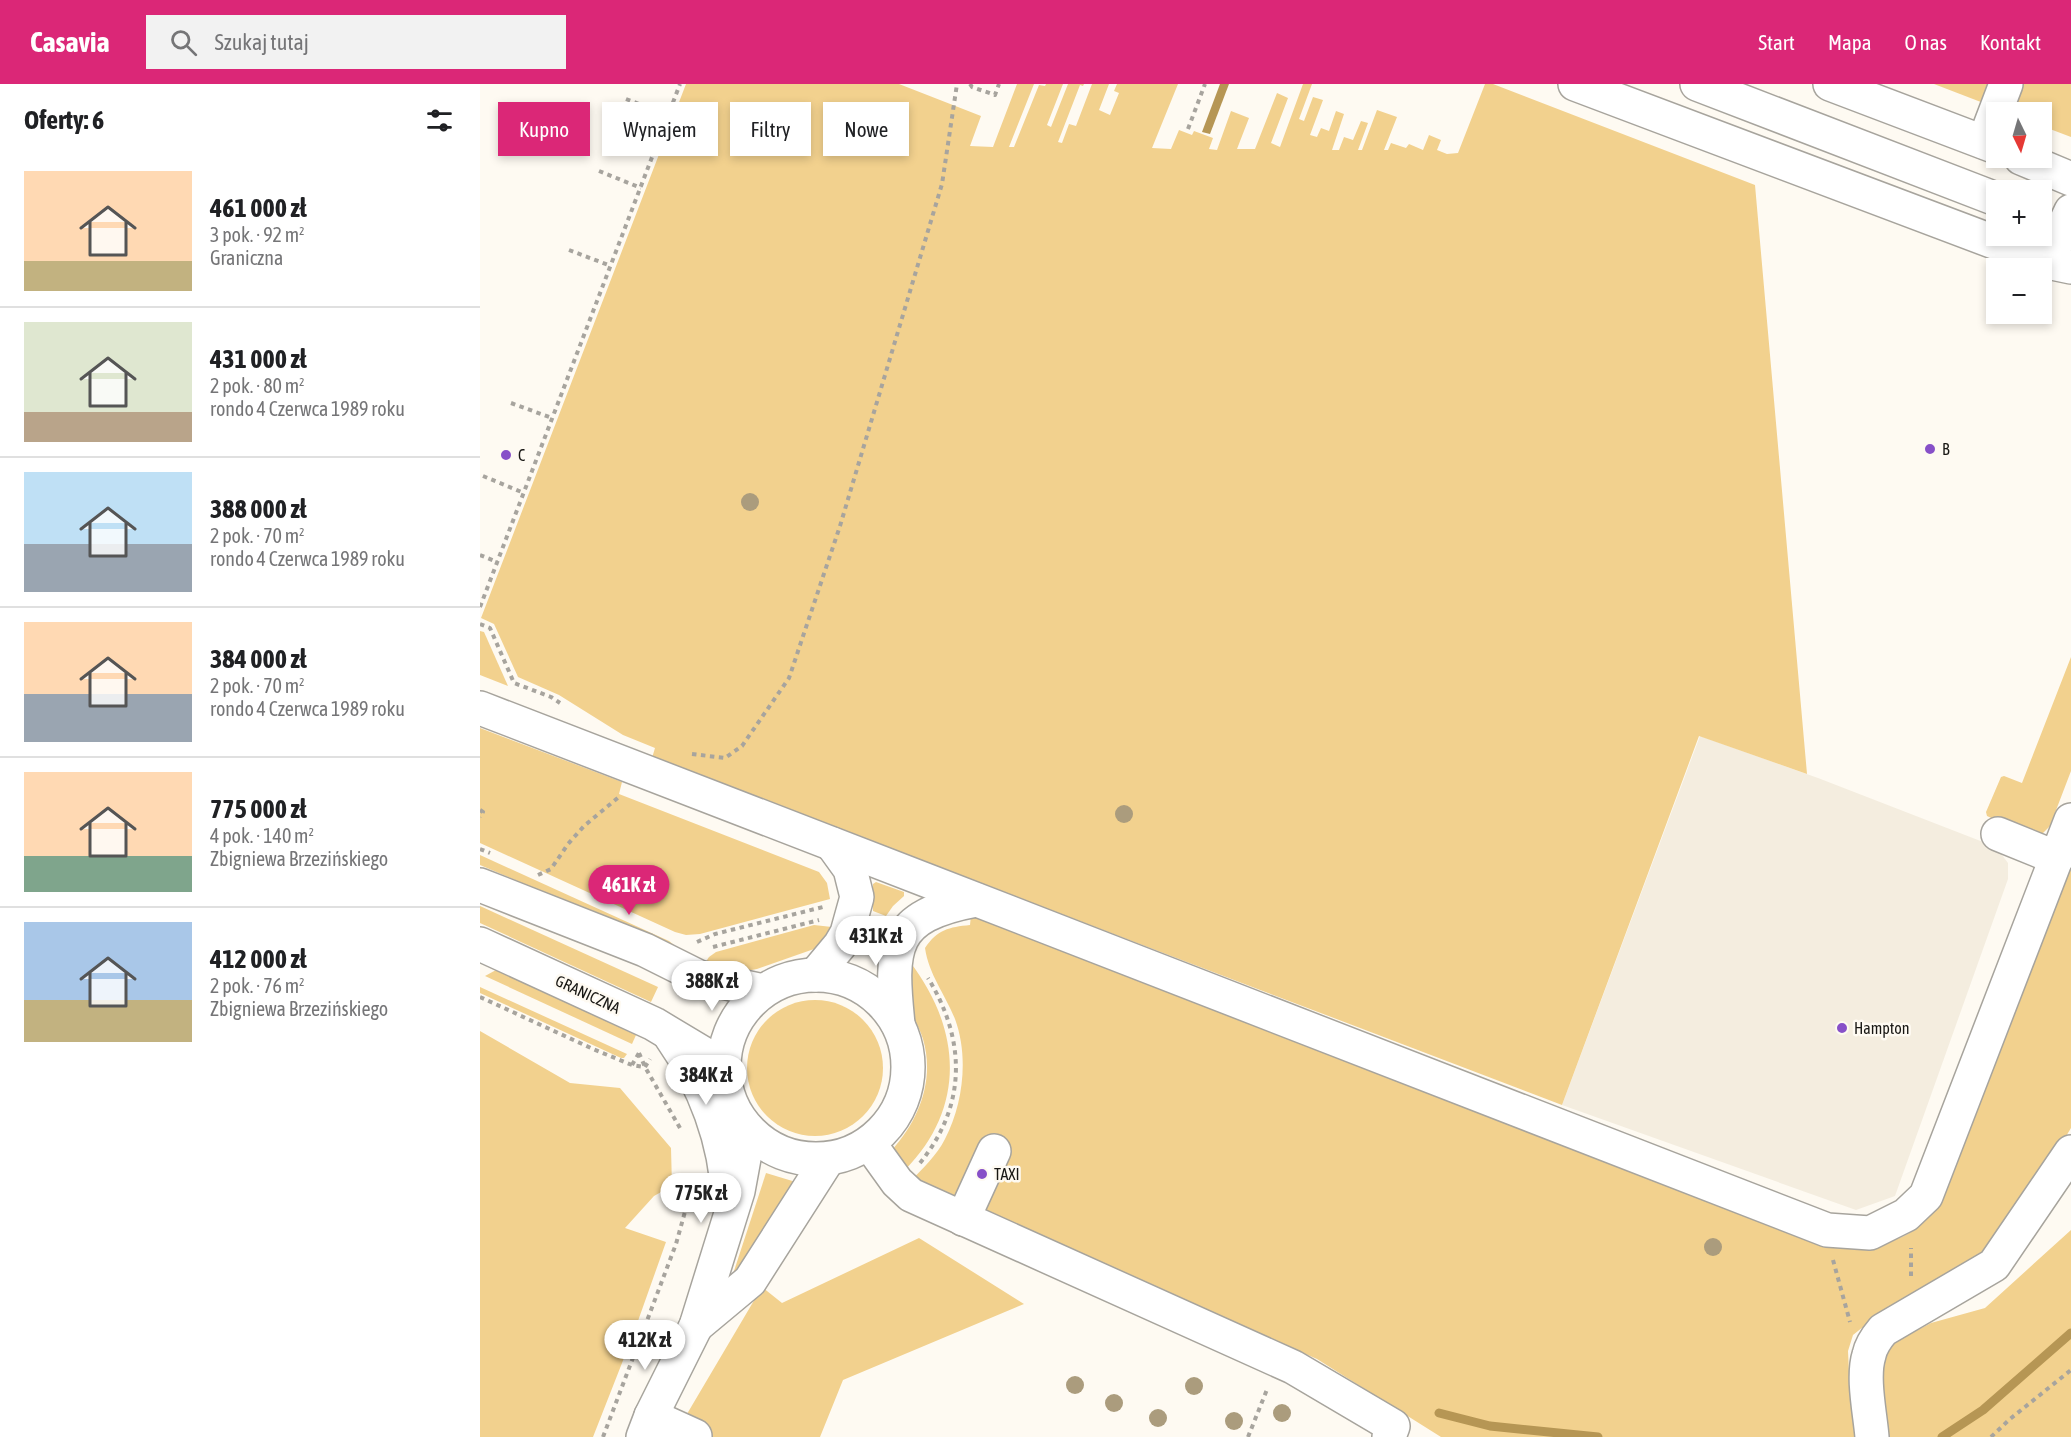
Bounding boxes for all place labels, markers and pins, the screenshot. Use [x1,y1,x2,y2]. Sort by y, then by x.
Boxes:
place label: B [1942,440,1950,458]
marker: B [1923,442,1937,456]
place label: C [518,446,525,464]
marker: C [499,448,513,462]
pin: 461K zł [574,865,684,916]
pin: 431K zł [821,916,931,967]
pin: 388K zł [657,961,767,1012]
place label: Hampton [1854,1019,1910,1038]
marker: Hampton [1835,1021,1849,1035]
pin: 384K zł [651,1055,761,1106]
place label: TAXI [994,1165,1020,1183]
marker: TAXI [975,1167,989,1181]
pin: 775K zł [646,1173,756,1224]
pin: 412K zł [590,1320,700,1371]

